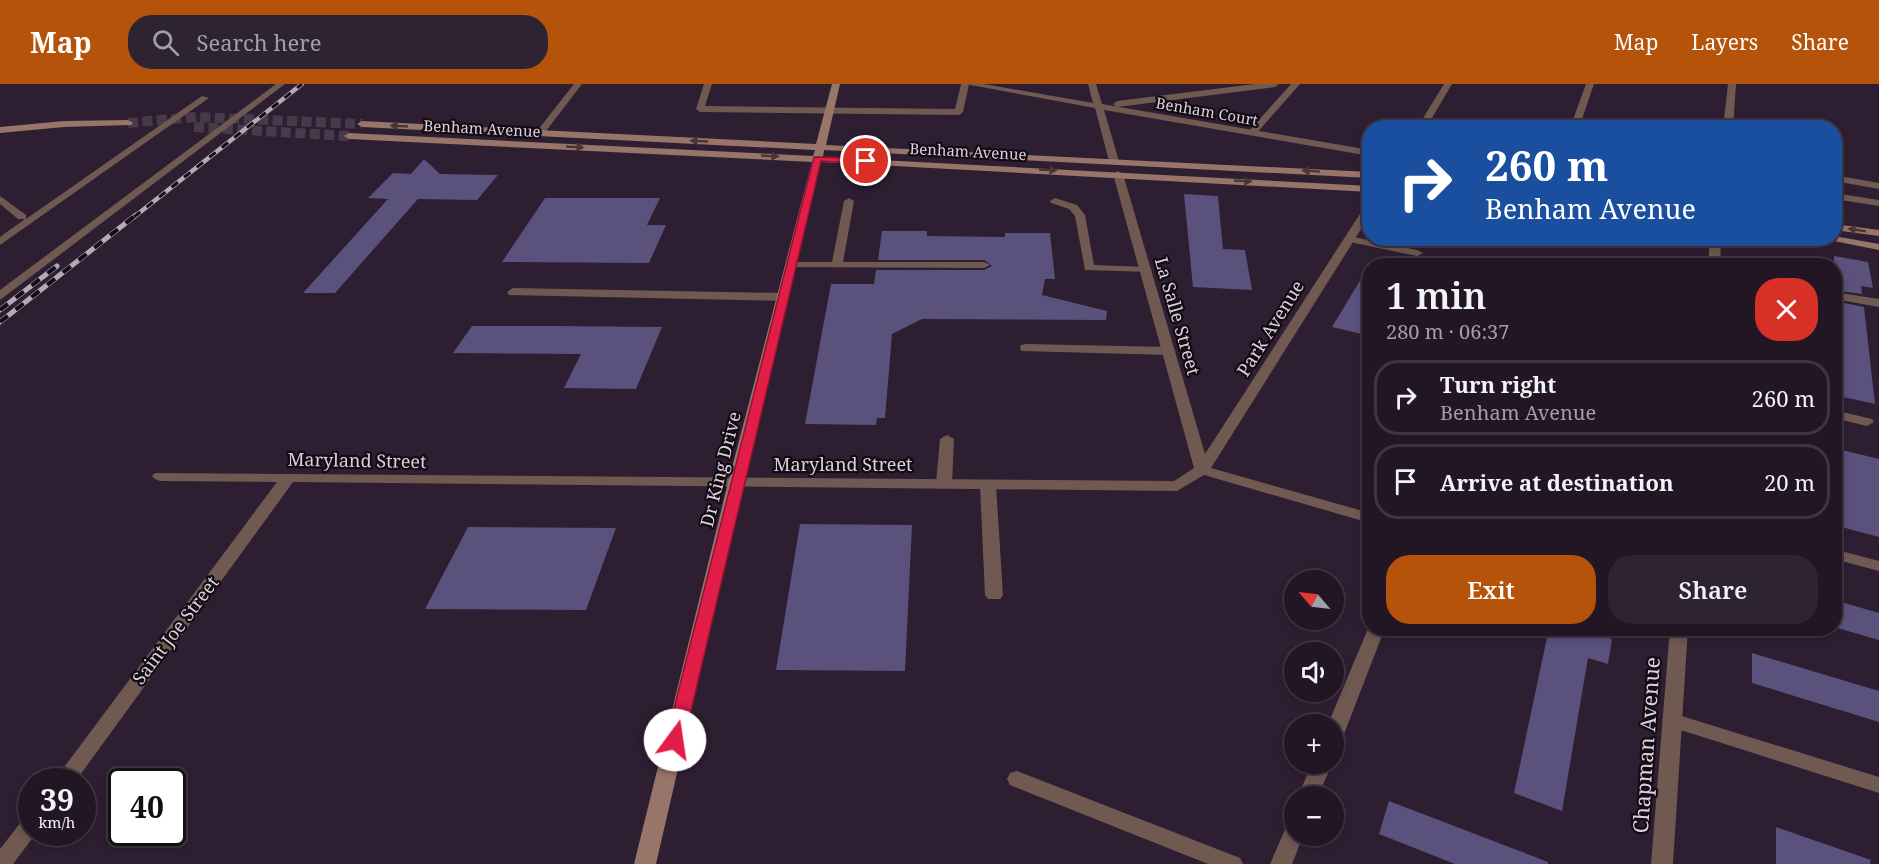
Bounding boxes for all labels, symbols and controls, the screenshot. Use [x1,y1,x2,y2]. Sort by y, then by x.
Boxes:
search box [128,15,548,69]
text: Map [30,23,92,61]
icon: search [149,26,182,59]
text: Search here [197,27,321,57]
text: Map [1614,28,1658,56]
text: Layers [1691,28,1758,56]
text: Share [1791,28,1849,56]
street label: Benham Court [1154,92,1260,130]
street label: Benham Avenue [423,115,541,141]
one-way arrow [390,122,409,131]
pin [840,135,891,186]
text: 260 m [1485,136,1609,193]
one-way arrow [689,137,708,146]
street label: Benham Avenue [909,138,1027,164]
one-way arrow [565,143,584,152]
icon: arrive [849,144,882,177]
icon: right [1386,144,1464,222]
one-way arrow [760,152,779,161]
one-way arrow [1039,166,1058,175]
one-way arrow [1302,166,1321,176]
one-way arrow [1234,176,1253,185]
text: Benham Avenue [1485,190,1696,227]
one-way arrow [1847,225,1866,234]
street label: La Salle Street [1150,254,1206,378]
text: 1 min [1386,271,1487,320]
street label: Park Avenue [1231,275,1309,381]
button: close [1755,278,1818,341]
text: 280 m · 06:37 [1386,318,1509,345]
text: Turn right [1440,369,1556,399]
icon: right [1389,381,1422,414]
text: 260 m [1752,383,1815,413]
text: Benham Avenue [1440,399,1596,426]
street label: Dr King Drive [694,409,746,529]
street label: Maryland Street [287,447,427,473]
street label: Maryland Street [774,452,912,476]
icon: arrive [1389,465,1422,498]
text: Arrive at destination [1440,467,1674,497]
text: 20 m [1764,467,1815,497]
button: Exit [1386,555,1596,624]
button: Share [1608,555,1818,624]
north arrow [1284,570,1344,630]
map controls [1284,570,1344,846]
street label: Saint Joe Street [126,571,224,689]
button: sound [1284,642,1344,702]
street label: Chapman Avenue [1626,656,1666,834]
position arrow [643,708,707,772]
button: + [1284,714,1344,774]
speed limit sign: 40 [108,768,186,846]
text: 39 [40,779,74,820]
button: − [1284,786,1344,846]
text: km/h [39,812,75,832]

